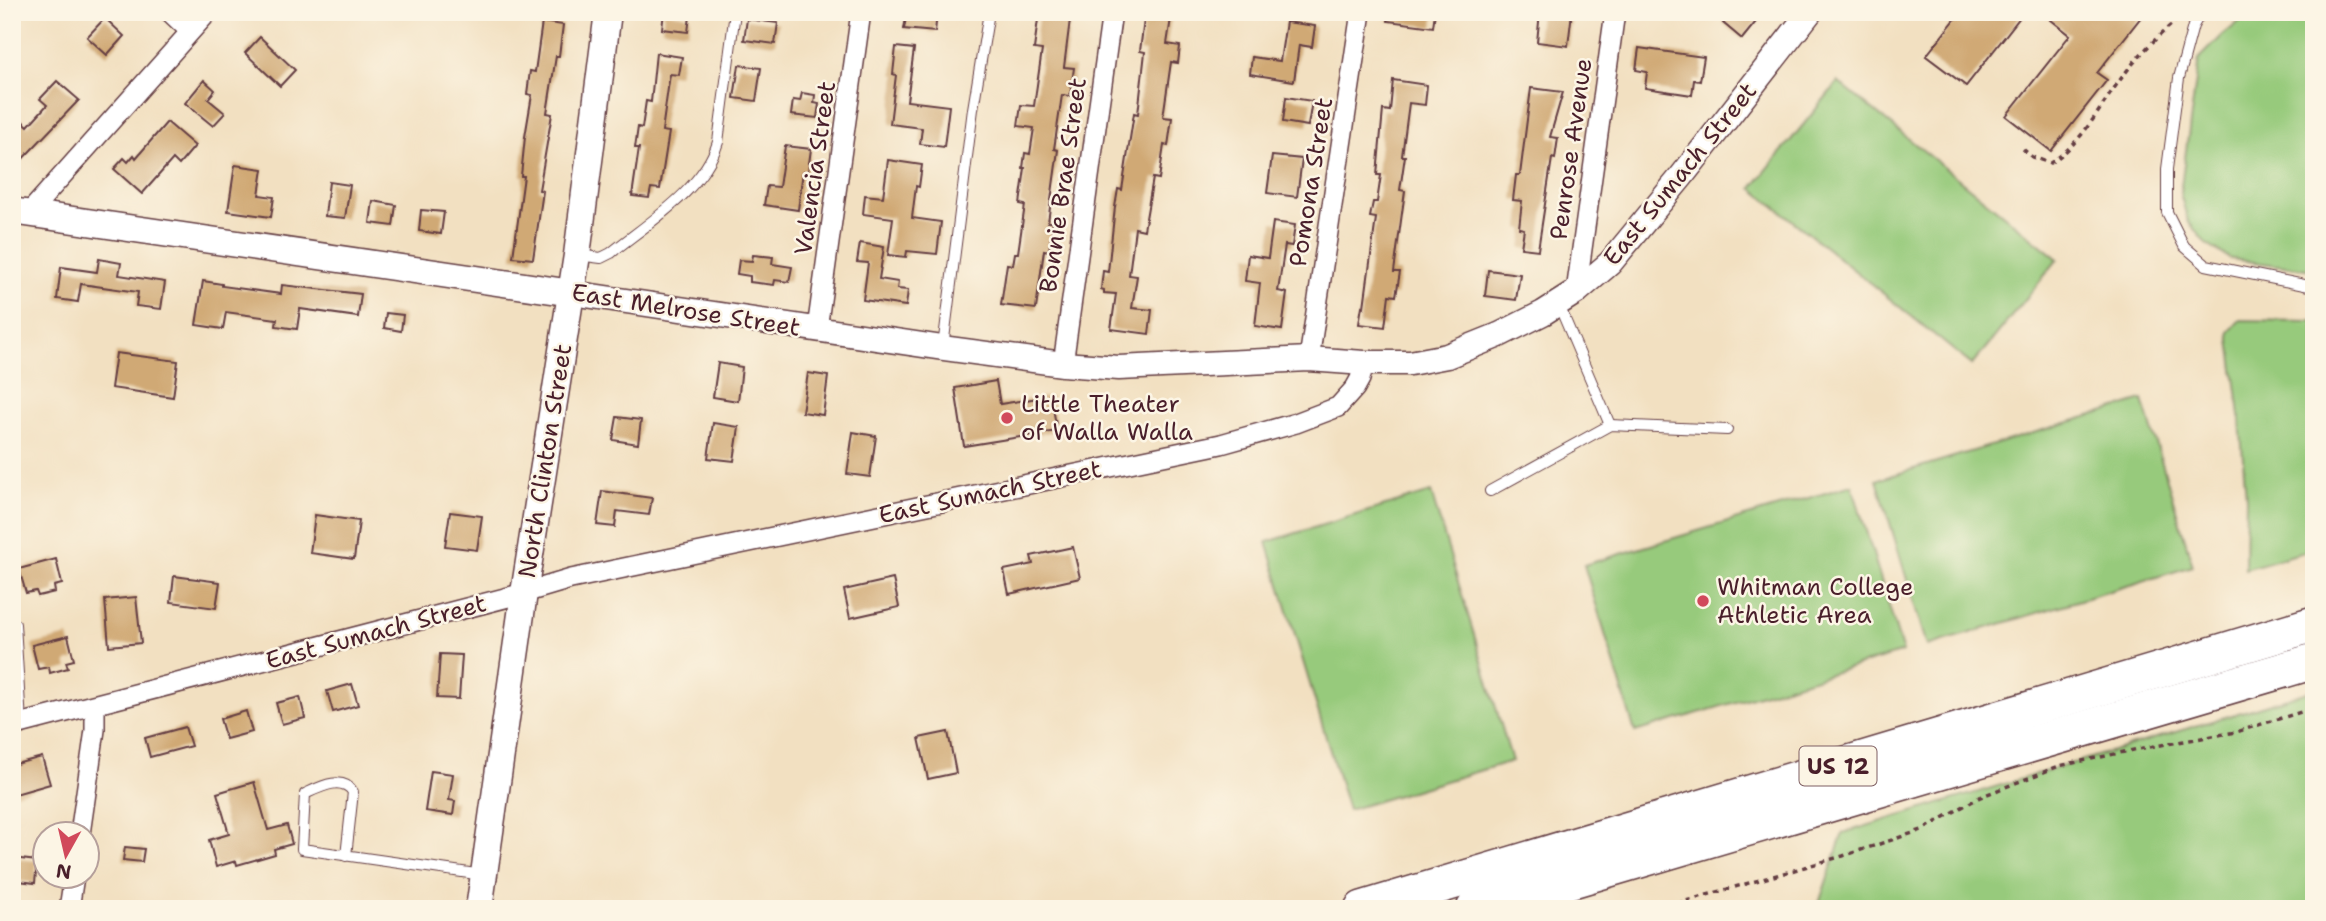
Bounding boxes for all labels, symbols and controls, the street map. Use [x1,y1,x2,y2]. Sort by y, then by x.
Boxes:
street label: Penrose Avenue [1542,56,1600,242]
street label: Bonnie Brae Street [1032,75,1094,295]
street label: East Sumach Street [1596,76,1764,272]
street label: Valencia Street [787,79,843,257]
street label: Pomona Street [1282,95,1340,269]
street label: East Melrose Street [569,276,803,344]
street label: North Clinton Street [511,342,579,580]
place label: Little Theater of Walla Walla [1021,388,1193,448]
marker: Little Theater of Walla Walla [999,410,1015,426]
street label: East Sumach Street [876,453,1104,531]
place label: Whitman College Athletic Area [1717,571,1914,631]
street label: East Sumach Street [262,587,490,677]
marker: Whitman College Athletic Area [1695,593,1711,609]
road number: US 12 [1800,746,1876,786]
north arrow [32,820,102,890]
text: N [55,858,73,885]

